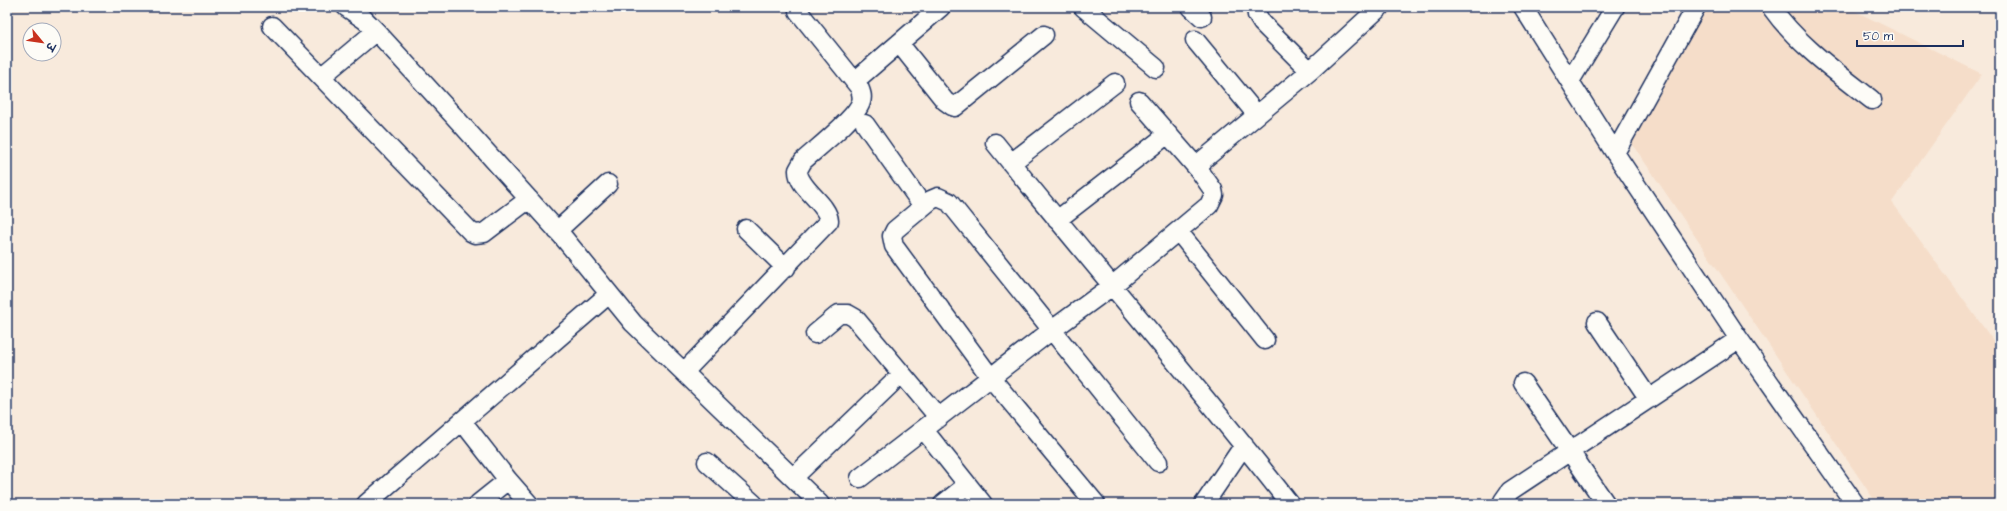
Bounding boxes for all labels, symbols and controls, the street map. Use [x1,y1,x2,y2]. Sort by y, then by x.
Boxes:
north arrow [22,22,62,62]
scale bar [1857,22,1963,48]
text: 50 m [1863,28,1894,45]
text: उ [41,39,59,55]

